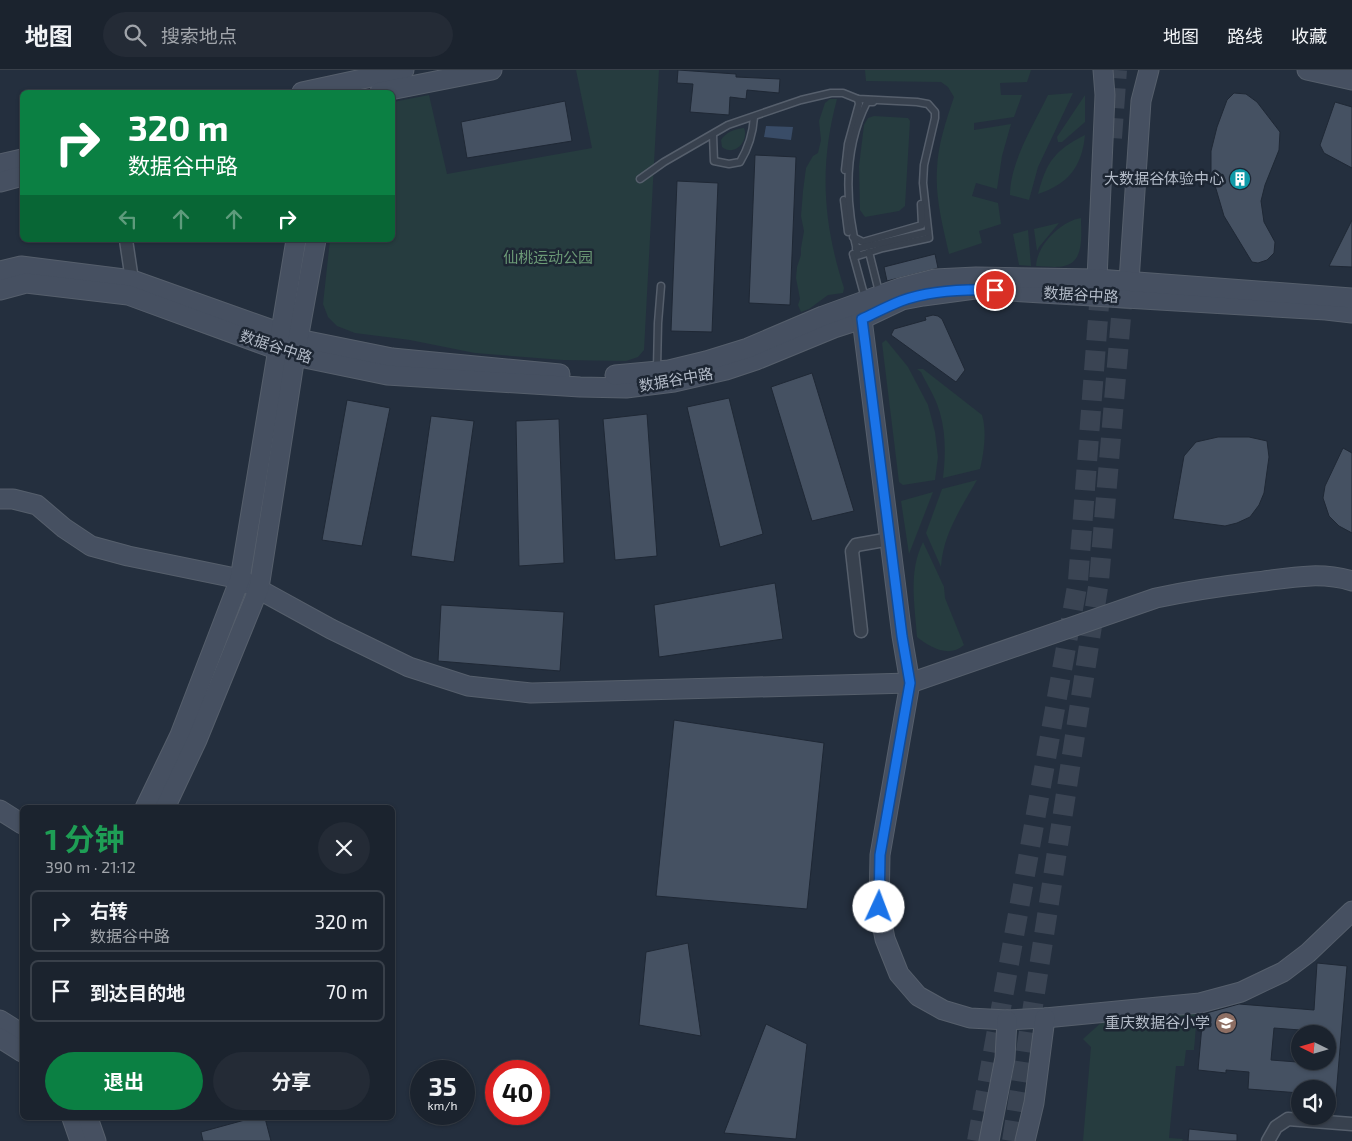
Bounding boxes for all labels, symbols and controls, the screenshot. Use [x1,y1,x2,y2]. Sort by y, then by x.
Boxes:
search box [103,12,453,57]
text: 地图 [25,21,73,50]
icon: search [121,21,149,49]
text: 搜索地点 [161,24,237,47]
text: 地图 [1163,25,1199,47]
text: 路线 [1227,25,1263,47]
text: 收藏 [1291,25,1327,47]
text: 320 m [128,106,229,148]
icon: right [45,110,110,175]
text: 数据谷中路 [128,152,238,178]
building icon: 大数据谷体验中心 [1228,167,1252,191]
place label: 大数据谷体验中心 [1104,169,1224,187]
icon: left [114,205,142,233]
icon: ahead [167,205,195,233]
icon: ahead [220,205,248,233]
icon: right [273,205,301,233]
park label: 仙桃运动公园 [503,248,593,266]
pin [974,269,1016,311]
icon: arrive [981,276,1009,304]
street label: 数据谷中路 [1043,283,1119,305]
street label: 数据谷中路 [238,326,315,366]
street label: 数据谷中路 [637,364,714,394]
text: 1 分钟 [45,820,124,856]
button: close [318,822,370,874]
text: 390 m · 21:12 [45,857,136,876]
position arrow [852,880,904,932]
text: 右转 [90,899,128,922]
icon: right [47,907,75,935]
text: 320 m [314,910,368,933]
text: 数据谷中路 [90,926,170,945]
icon: arrive [47,977,75,1005]
text: 70 m [326,980,368,1003]
text: 到达目的地 [90,981,185,1004]
school or university icon: 重庆数据谷小学 [1214,1011,1238,1035]
place label: 重庆数据谷小学 [1105,1013,1210,1031]
north arrow [1291,1025,1336,1070]
map controls [1291,1025,1336,1125]
button: 退出 [45,1052,203,1110]
button: 分享 [213,1052,370,1110]
speed limit sign: 40 [485,1060,550,1125]
text: 35 [429,1071,456,1101]
button: sound [1291,1080,1336,1125]
text: km/h [428,1098,457,1112]

